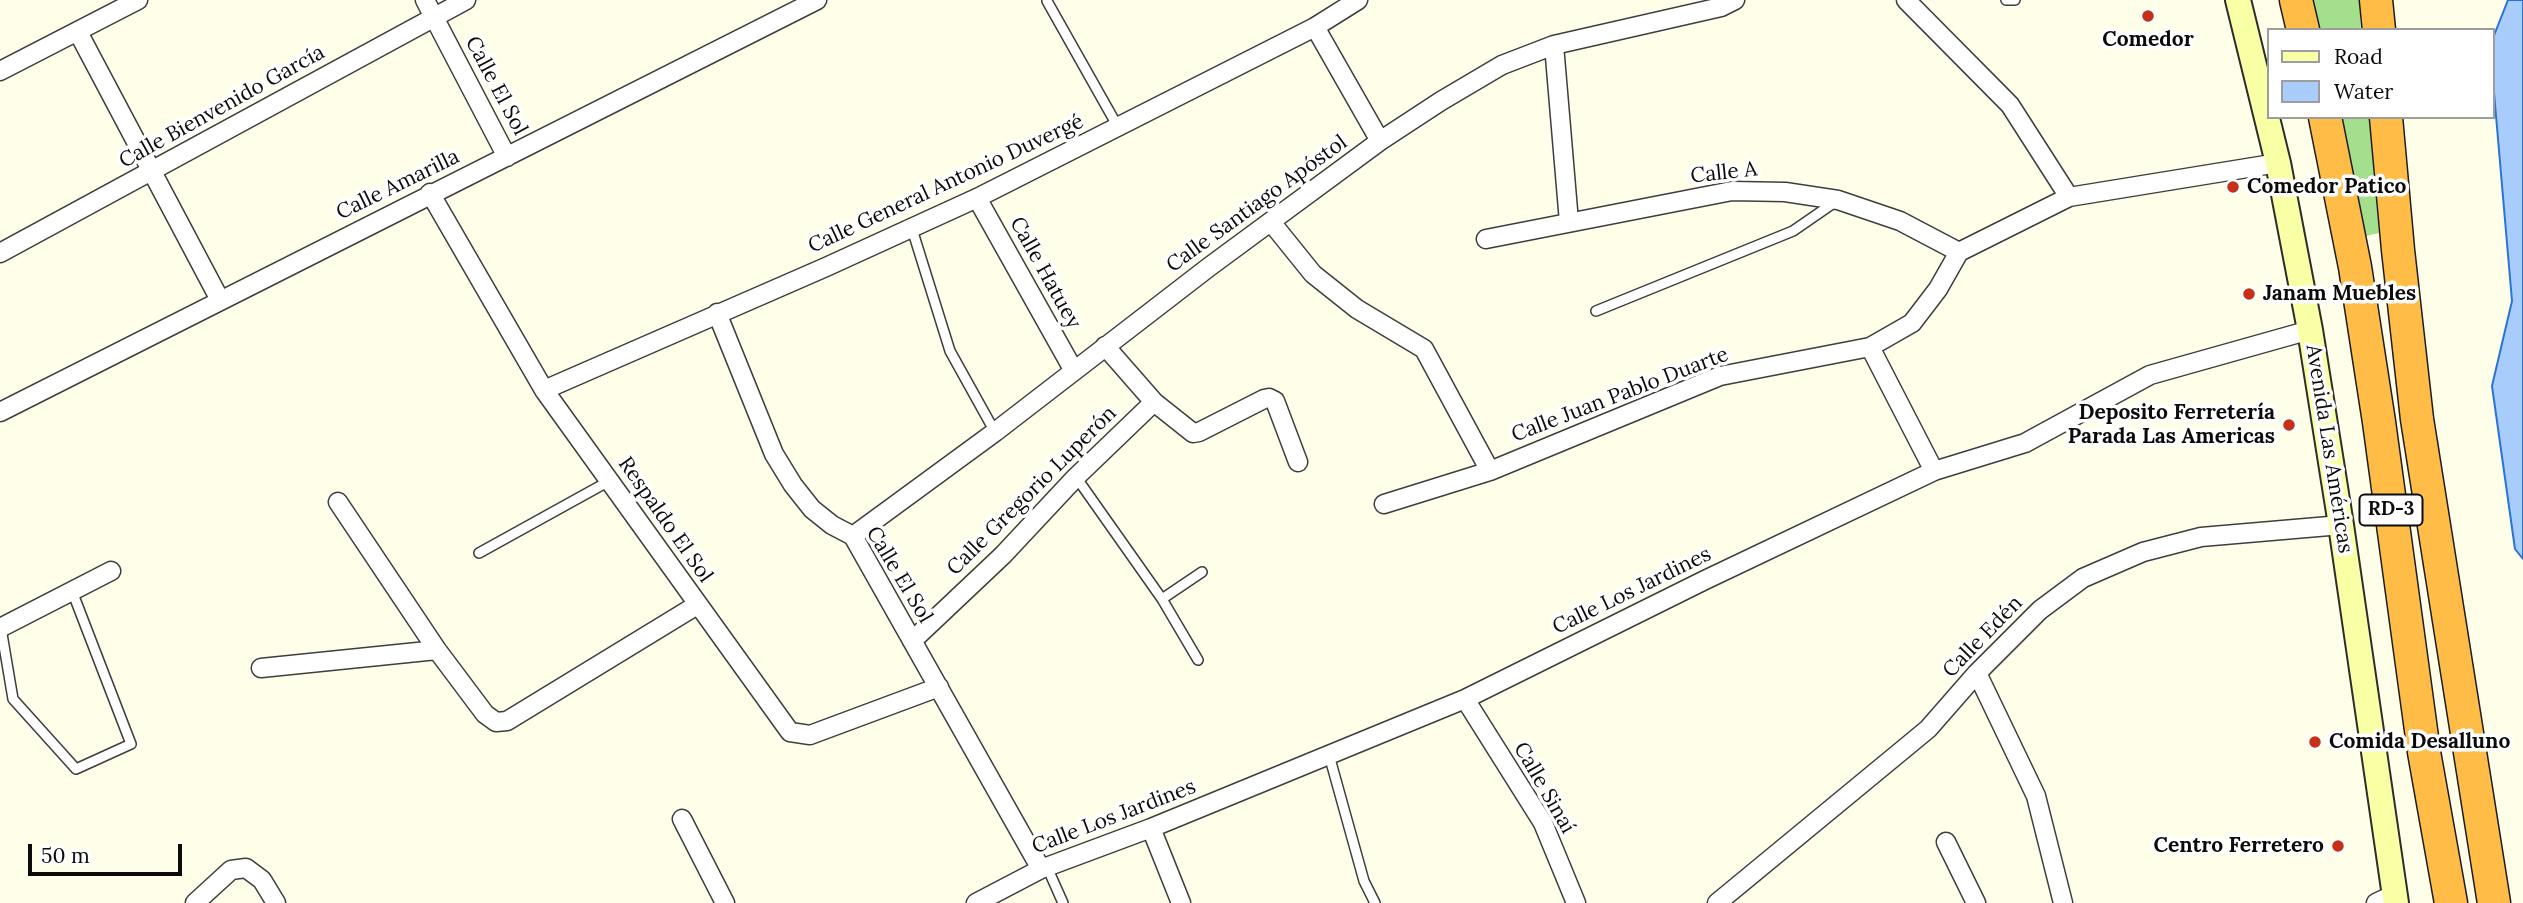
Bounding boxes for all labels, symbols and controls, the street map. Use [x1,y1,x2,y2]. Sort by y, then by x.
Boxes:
marker: Comedor [2140,8,2156,24]
place label: Comedor [2102,27,2194,53]
legend [2268,28,2495,119]
street label: Calle El Sol [460,32,532,140]
street label: Calle Bienvenido García [115,40,329,174]
text: Road [2334,43,2383,70]
text: Water [2334,78,2393,105]
street label: Calle General Antonio Duvergé [804,109,1088,259]
street label: Calle Santiago Apóstol [1162,130,1352,278]
street label: Calle Amarilla [332,144,464,226]
street label: Calle A [1689,157,1759,189]
place label: Comedor Patico [2247,174,2406,200]
marker: Comedor Patico [2225,179,2241,195]
street label: Calle Hatuey [1004,213,1086,333]
place label: Janam Muebles [2263,281,2416,307]
marker: Janam Muebles [2241,286,2257,302]
street label: Calle Juan Pablo Duarte [1508,342,1732,448]
street label: Avenida Las Américas [2300,343,2358,555]
place label: Deposito Ferretería Parada Las Americas [2068,400,2275,450]
street label: Calle Gregorio Luperón [942,401,1122,581]
marker: Deposito Ferretería Parada Las Americas [2281,417,2297,433]
street label: Respaldo El Sol [612,452,718,588]
road number: RD-3 [2360,495,2422,526]
street label: Calle El Sol [860,522,938,628]
street label: Calle Los Jardines [1549,542,1715,640]
street label: Calle Edén [1938,591,2028,683]
place label: Comida Desalluno [2329,729,2510,755]
marker: Comida Desalluno [2307,734,2323,750]
street label: Calle Sinaí [1508,738,1580,838]
street label: Calle Los Jardines [1029,774,1199,860]
scale bar [32,830,186,874]
place label: Centro Ferretero [2154,833,2324,859]
marker: Centro Ferretero [2330,838,2346,854]
text: 50 m [41,842,90,869]

